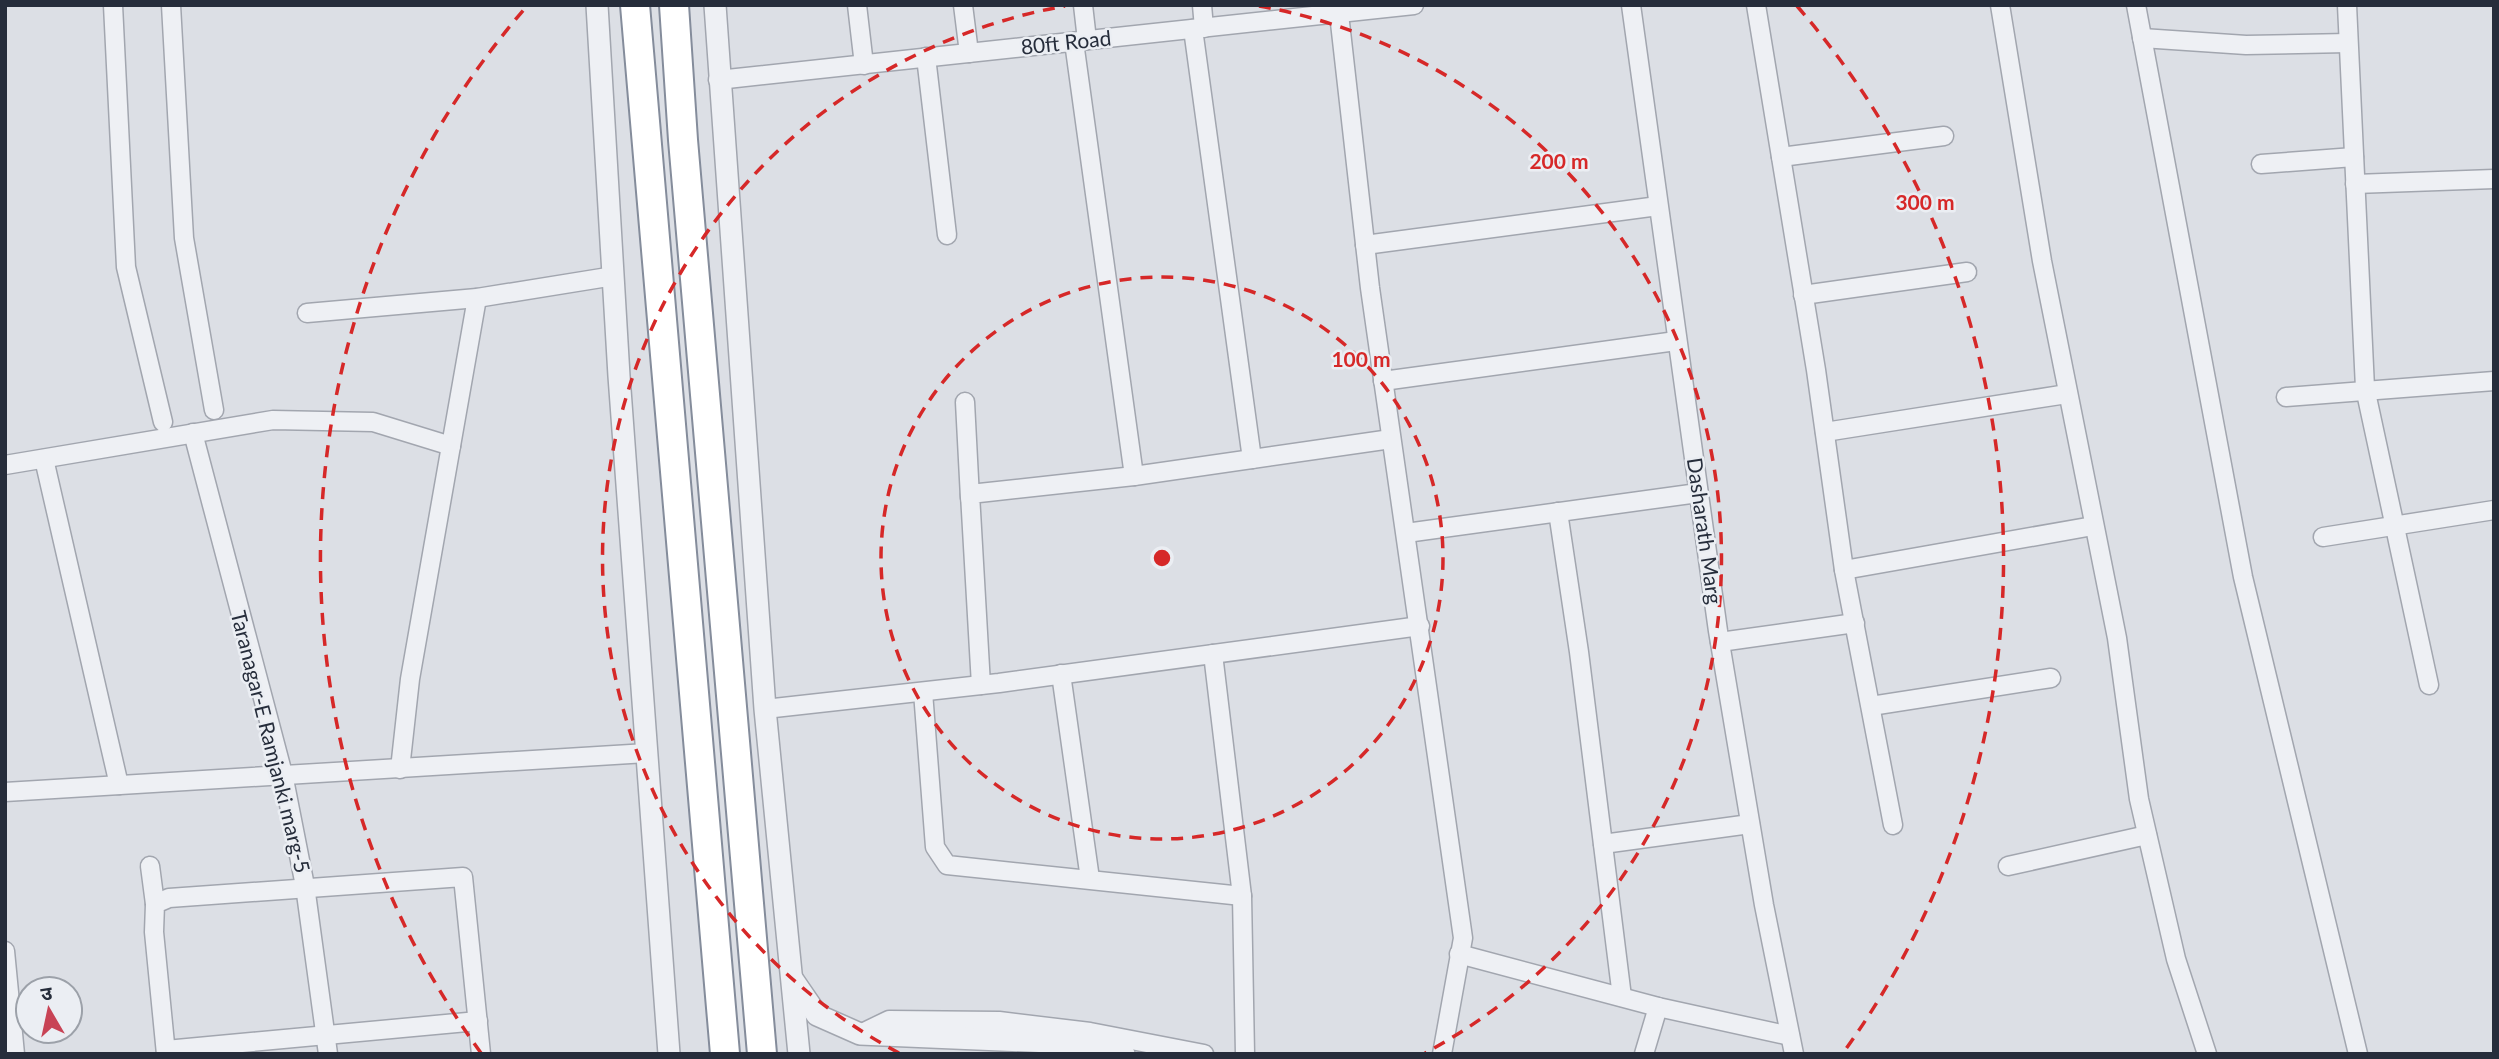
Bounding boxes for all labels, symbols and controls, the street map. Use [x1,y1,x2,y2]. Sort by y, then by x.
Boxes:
street label: 80ft Road [1019,24,1112,59]
text: 200 m [1529,148,1589,173]
text: 300 m [1895,189,1955,214]
text: 100 m [1331,346,1391,371]
street label: Dasharath Marg [1683,456,1728,606]
centre of rings [1150,546,1174,570]
street label: Taranagar-E Ramjanki marg-5 [227,608,316,875]
north arrow [14,975,84,1045]
text: उ [39,980,54,1005]

